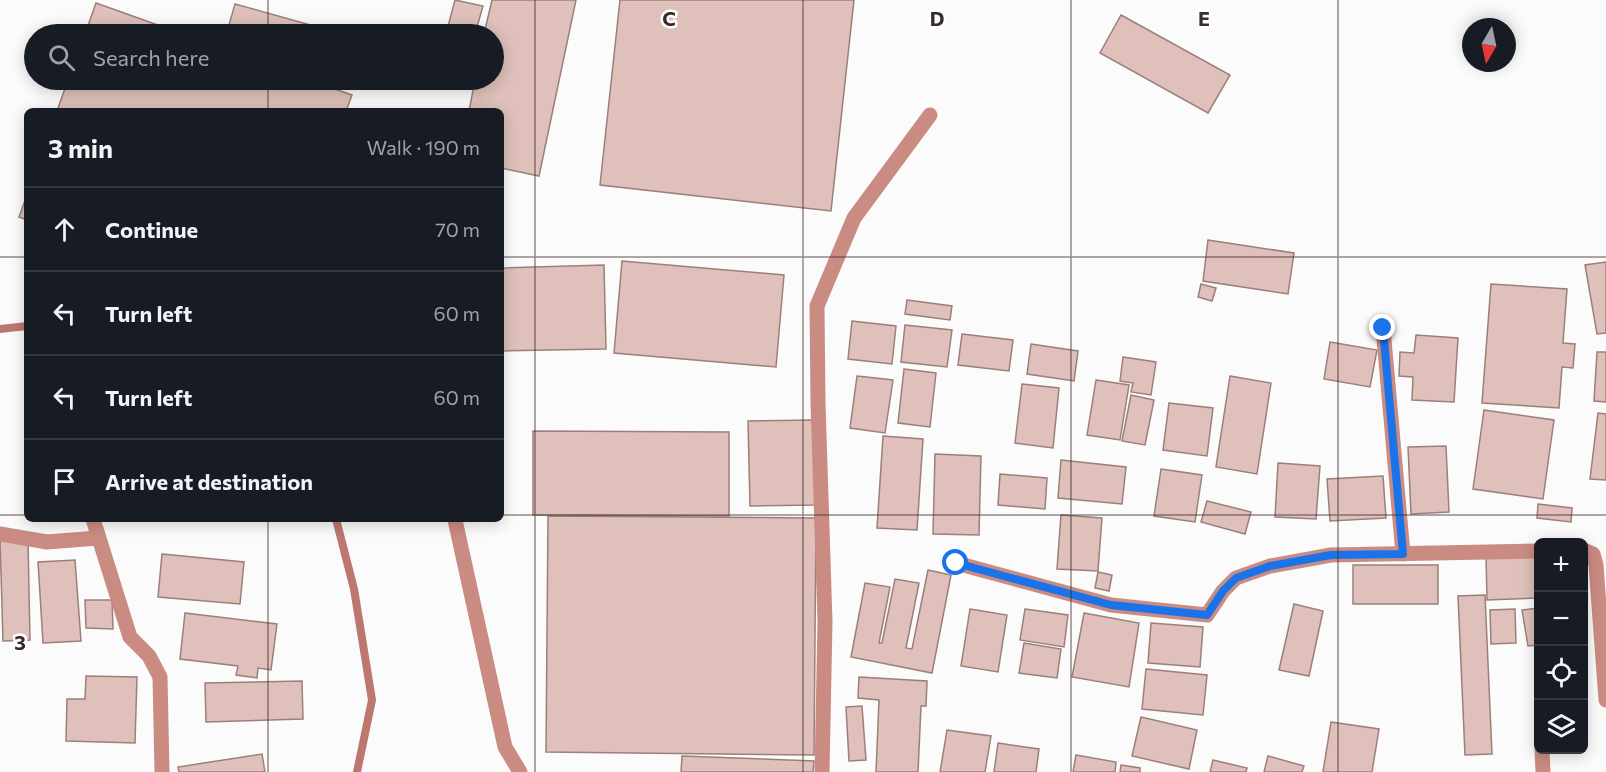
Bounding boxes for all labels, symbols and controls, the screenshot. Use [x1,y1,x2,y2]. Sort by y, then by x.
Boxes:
text: C [662,6,676,30]
text: D [930,6,944,30]
text: E [1198,6,1210,30]
north arrow [1462,18,1516,72]
search box [24,24,504,90]
icon: search [45,41,78,74]
text: Search here [93,44,209,71]
text: 3 min [48,132,113,163]
text: Walk · 190 m [367,135,480,159]
icon: ahead [48,213,81,246]
text: Continue [105,216,198,243]
text: 70 m [435,217,480,241]
icon: left [48,297,81,330]
text: Turn left [105,300,192,327]
text: 60 m [434,301,480,325]
route end [1369,314,1395,340]
icon: left [48,381,81,414]
text: Turn left [105,384,192,411]
text: 60 m [434,385,480,409]
icon: arrive [48,465,81,498]
text: Arrive at destination [105,468,313,495]
map controls [1534,538,1588,754]
button: + [1534,538,1588,592]
route start [942,549,968,575]
button: − [1534,592,1588,646]
text: 3 [14,630,26,654]
button: locate [1534,646,1588,700]
button: layers [1534,700,1588,754]

